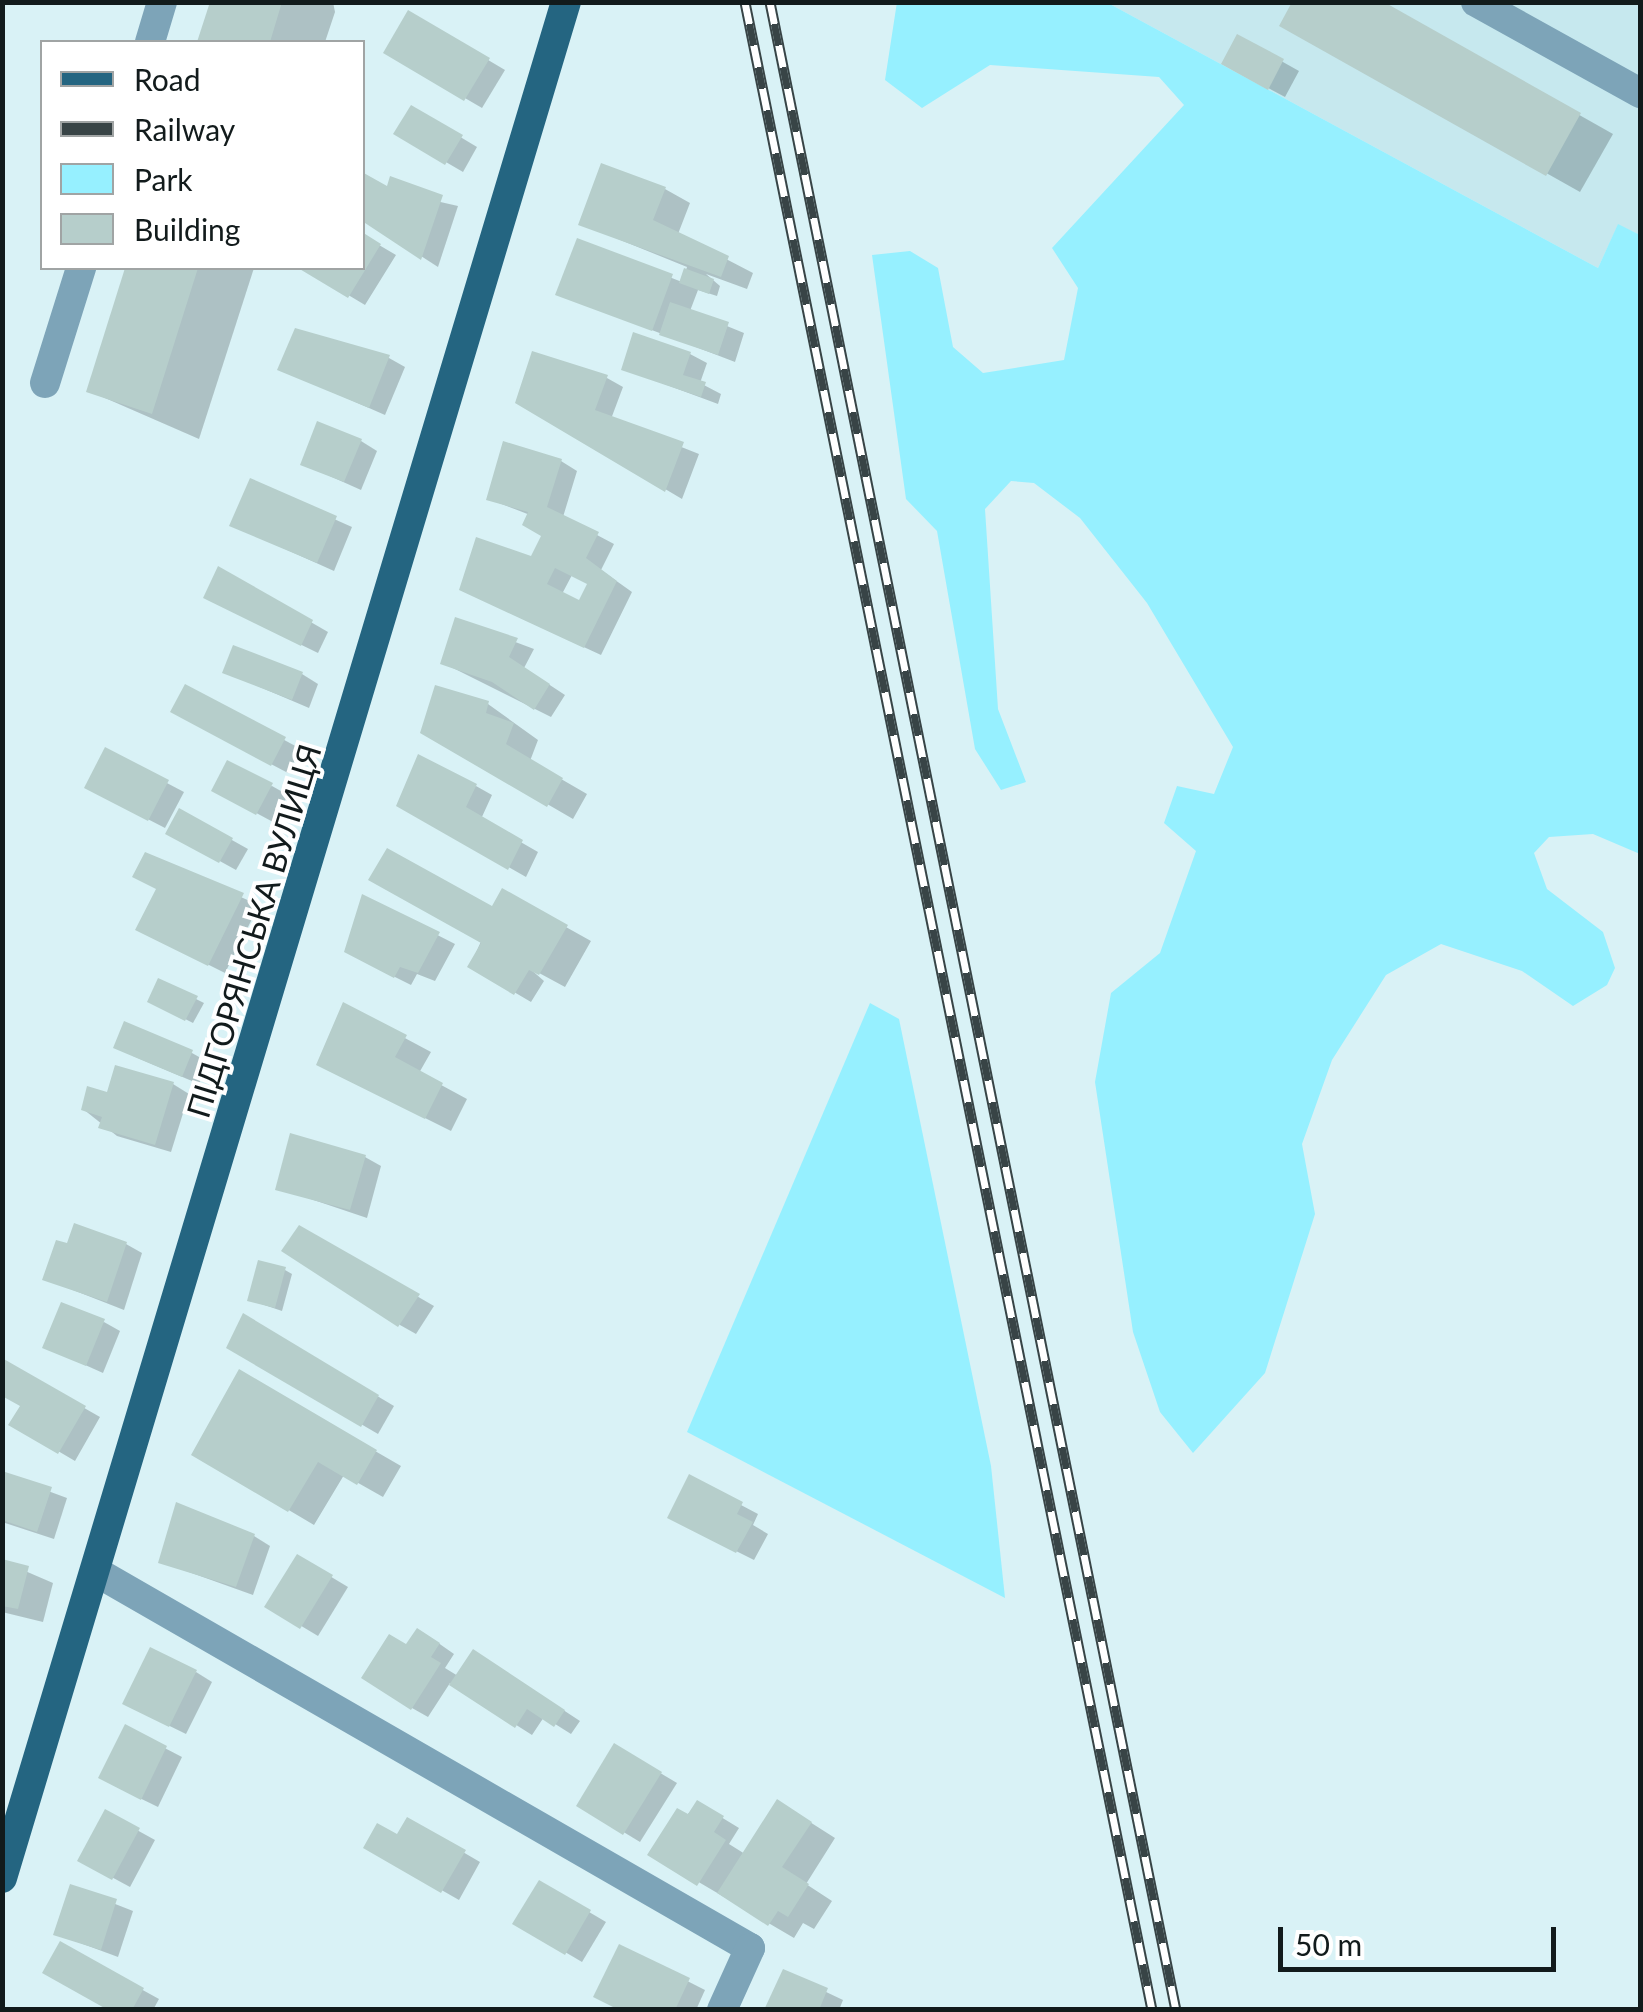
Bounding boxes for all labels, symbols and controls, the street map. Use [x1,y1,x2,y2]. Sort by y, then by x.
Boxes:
legend [40,40,365,270]
text: Road [134,61,201,97]
text: Railway [134,111,235,147]
text: Park [134,161,193,197]
text: Building [134,211,240,247]
street label: ПІДГОРЯНСЬКА ВУЛИЦЯ [179,740,329,1122]
scale bar [1283,1907,1560,1969]
text: 50 m [1295,1926,1362,1962]

